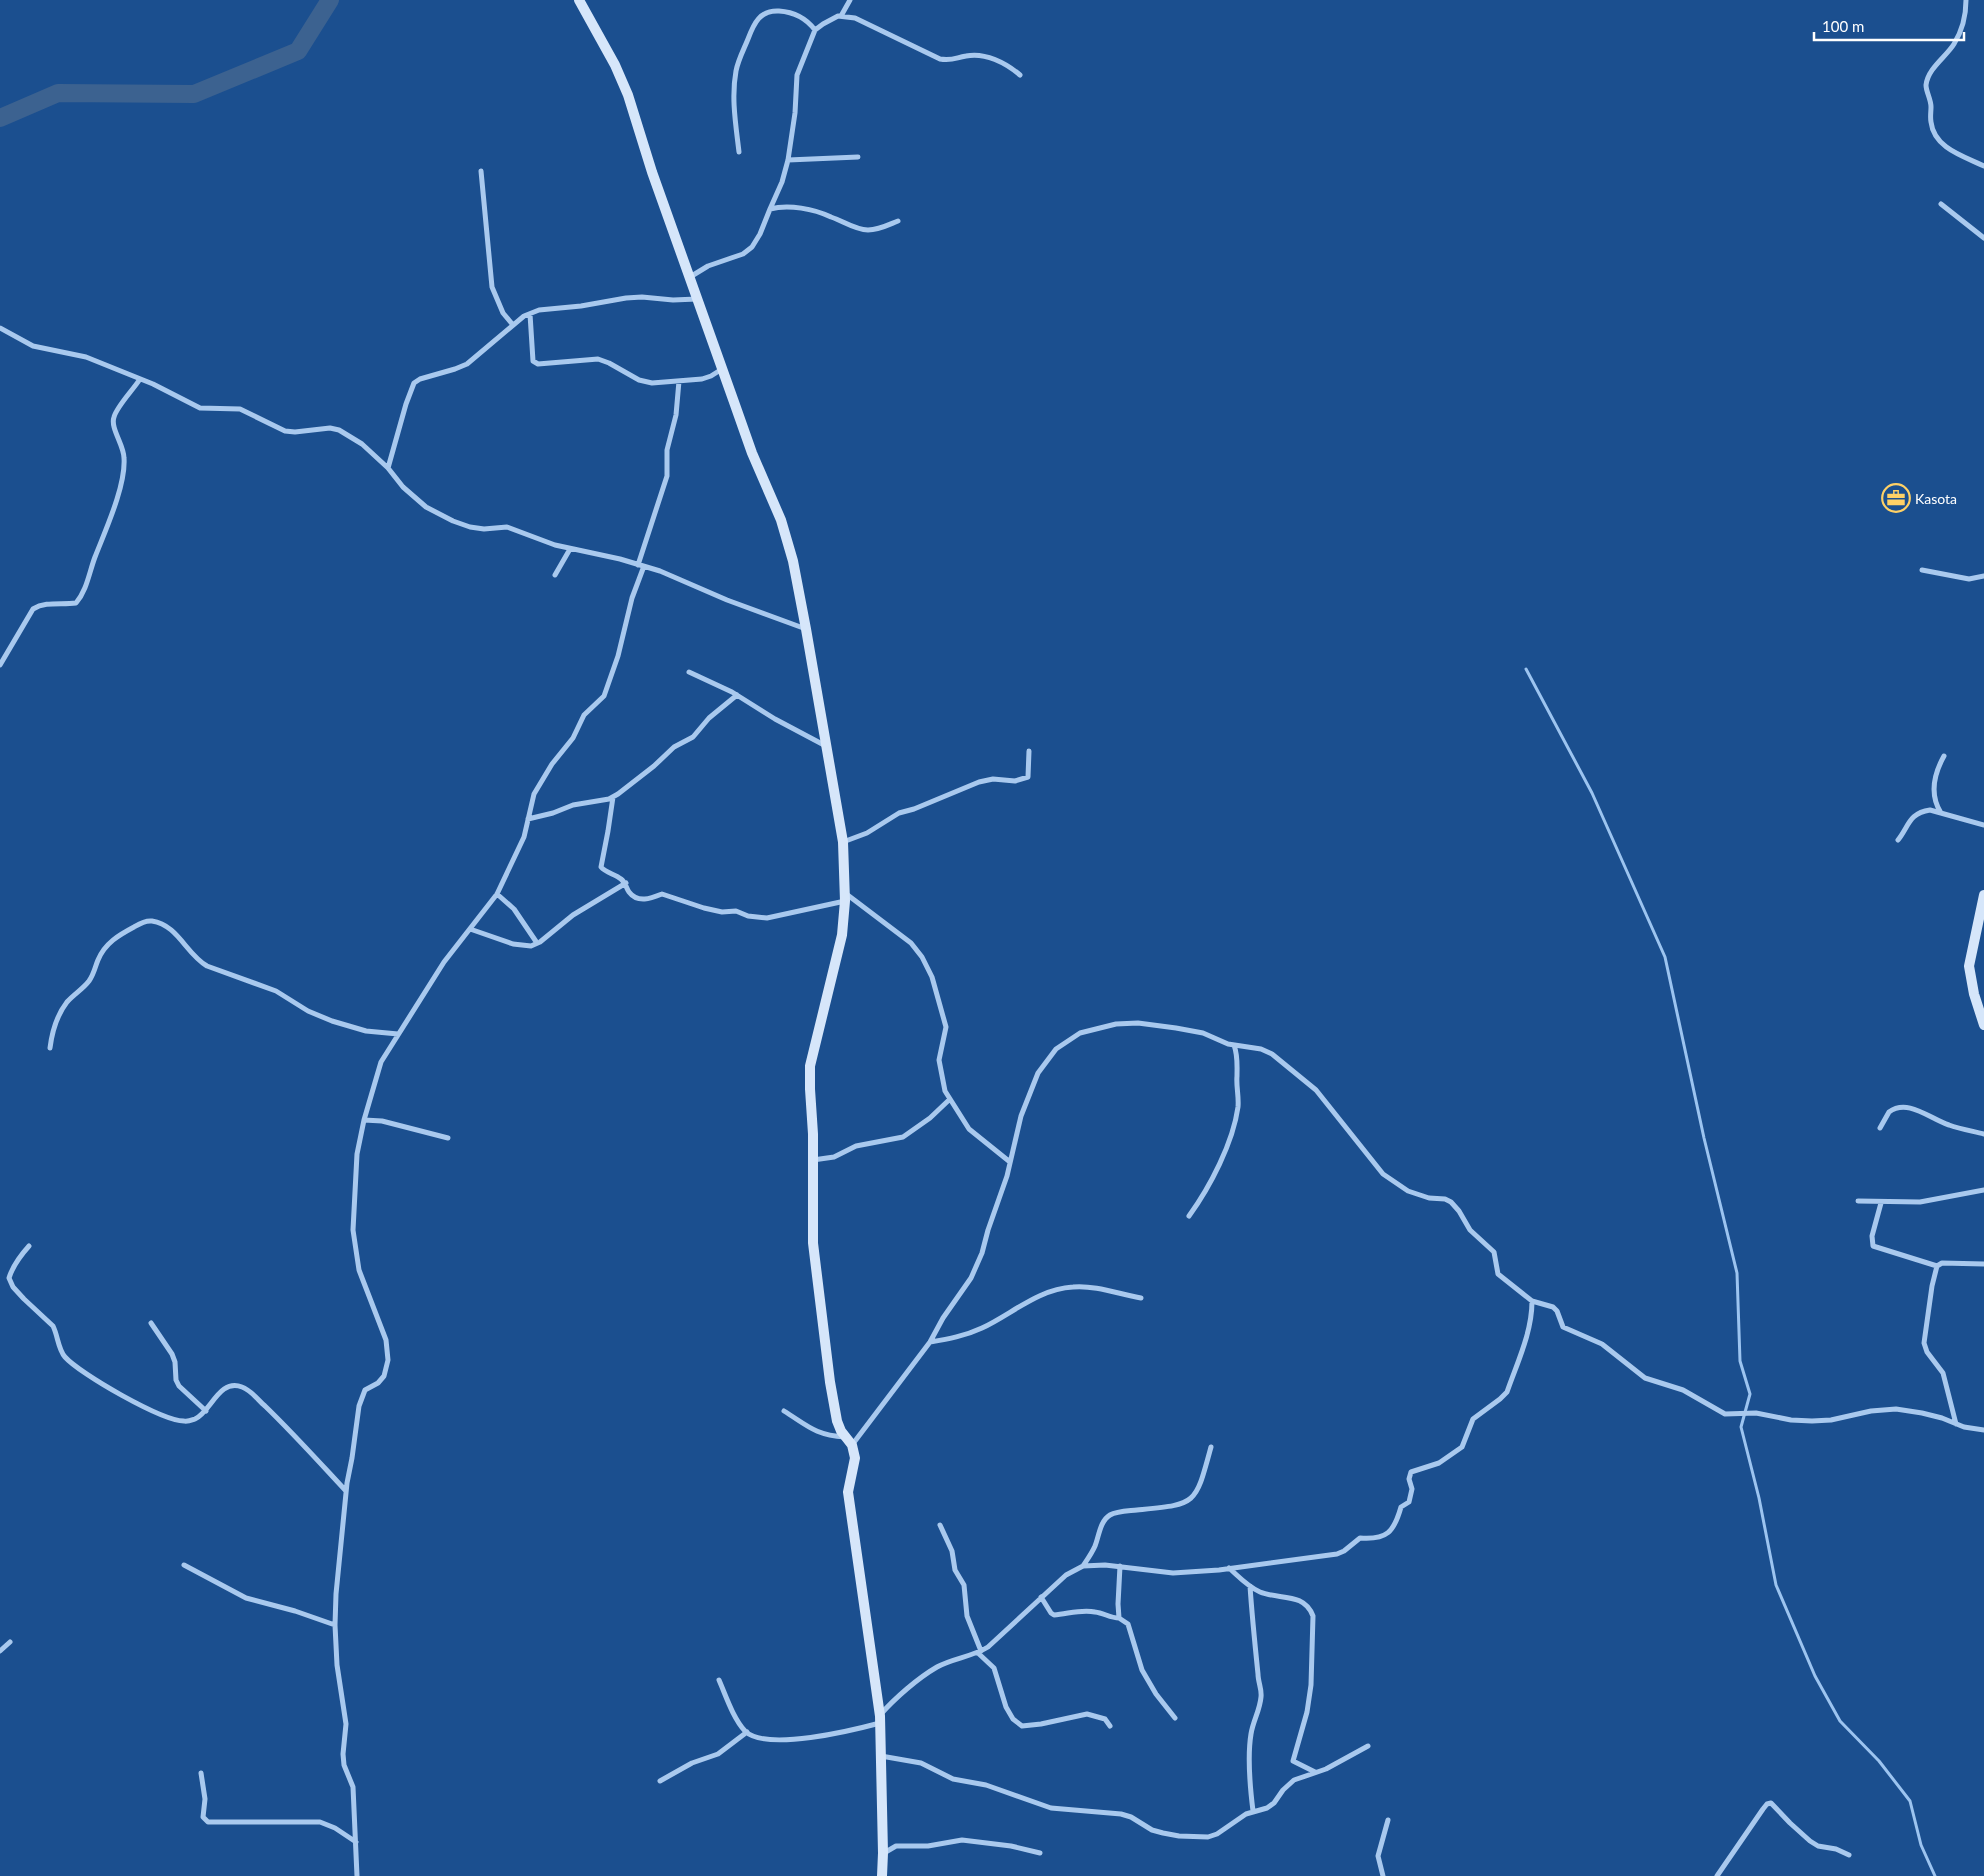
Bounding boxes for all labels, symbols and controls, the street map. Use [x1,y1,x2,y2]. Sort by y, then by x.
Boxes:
scale bar [1814,10,1964,42]
text: 100 m [1822,17,1864,35]
office icon: Kasota [1881,483,1911,513]
place label: Kasota [1915,490,1957,507]

